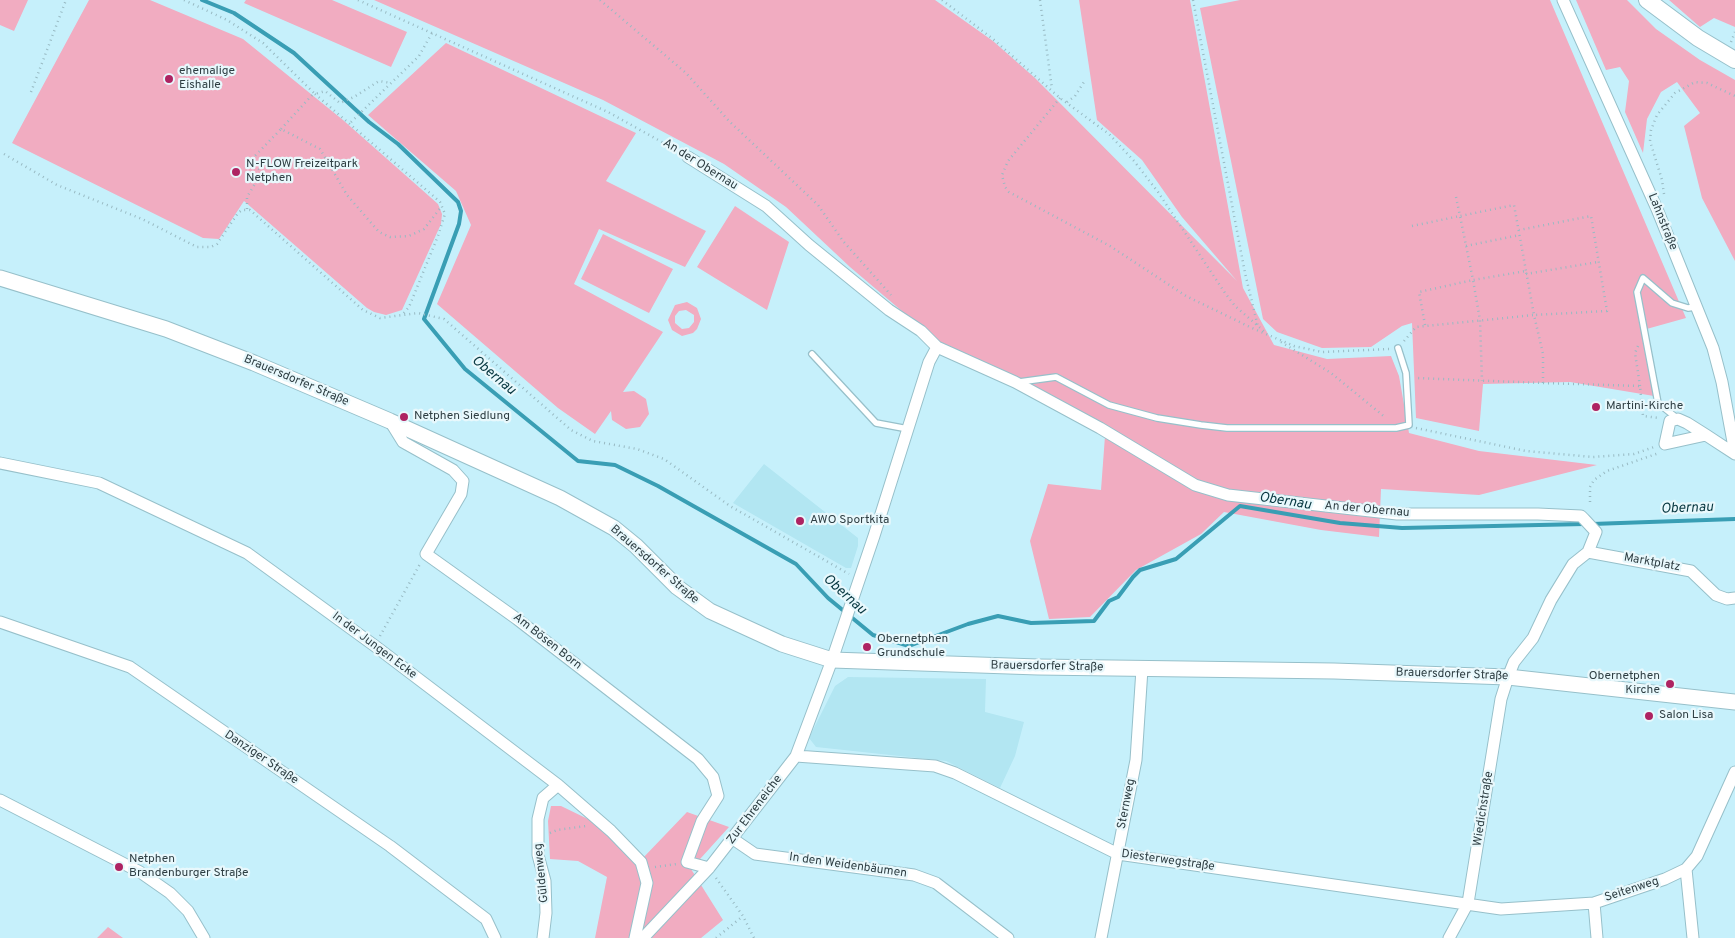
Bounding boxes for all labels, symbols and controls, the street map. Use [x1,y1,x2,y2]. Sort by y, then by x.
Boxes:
place label: ehemalige Eishalle [179,65,235,93]
marker: ehemalige Eishalle [163,73,175,85]
street label: An der Obernau [660,136,740,194]
place label: N-FLOW Freizeitpark Netphen [246,158,358,186]
marker: N-FLOW Freizeitpark Netphen [230,166,242,178]
street label: Lahnstraße [1644,191,1680,253]
street label: Brauersdorfer Straße [241,352,351,410]
water label: Obernau [468,353,518,399]
place label: Martini-Kirche [1606,400,1683,414]
marker: Martini-Kirche [1590,401,1602,413]
place label: Netphen Siedlung [414,410,510,424]
marker: Netphen Siedlung [398,411,410,423]
water label: Obernau [1258,490,1312,514]
street label: An der Obernau [1324,499,1410,521]
water label: Obernau [1661,500,1713,518]
place label: AWO Sportkita [810,514,889,528]
marker: AWO Sportkita [794,515,806,527]
street label: Brauersdorfer Straße [607,523,701,607]
street label: Marktplatz [1623,551,1681,575]
water label: Obernau [819,571,869,619]
street label: In der Jungen Ecke [329,610,419,682]
street label: Am Bösen Born [510,611,584,673]
place label: Obernetphen Grundschule [877,633,948,661]
marker: Obernetphen Grundschule [861,641,873,653]
street label: Brauersdorfer Straße [990,659,1104,675]
street label: Brauersdorfer Straße [1395,666,1509,684]
place label: Obernetphen Kirche [1589,670,1660,698]
marker: Obernetphen Kirche [1664,678,1676,690]
place label: Salon Lisa [1659,709,1713,723]
marker: Salon Lisa [1643,710,1655,722]
street label: Danziger Straße [221,728,301,788]
street label: Wiedichstraße [1471,770,1497,848]
street label: Zur Ehreneiche [724,773,786,847]
street label: Sternweg [1115,778,1139,830]
street label: Güldenweg [532,842,552,904]
street label: Diesterwegstraße [1120,847,1216,875]
street label: In den Weidenbäumen [788,851,908,881]
place label: Netphen Brandenburger Straße [129,853,248,881]
marker: Netphen Brandenburger Straße [113,861,125,873]
street label: Seitenweg [1603,875,1661,905]

